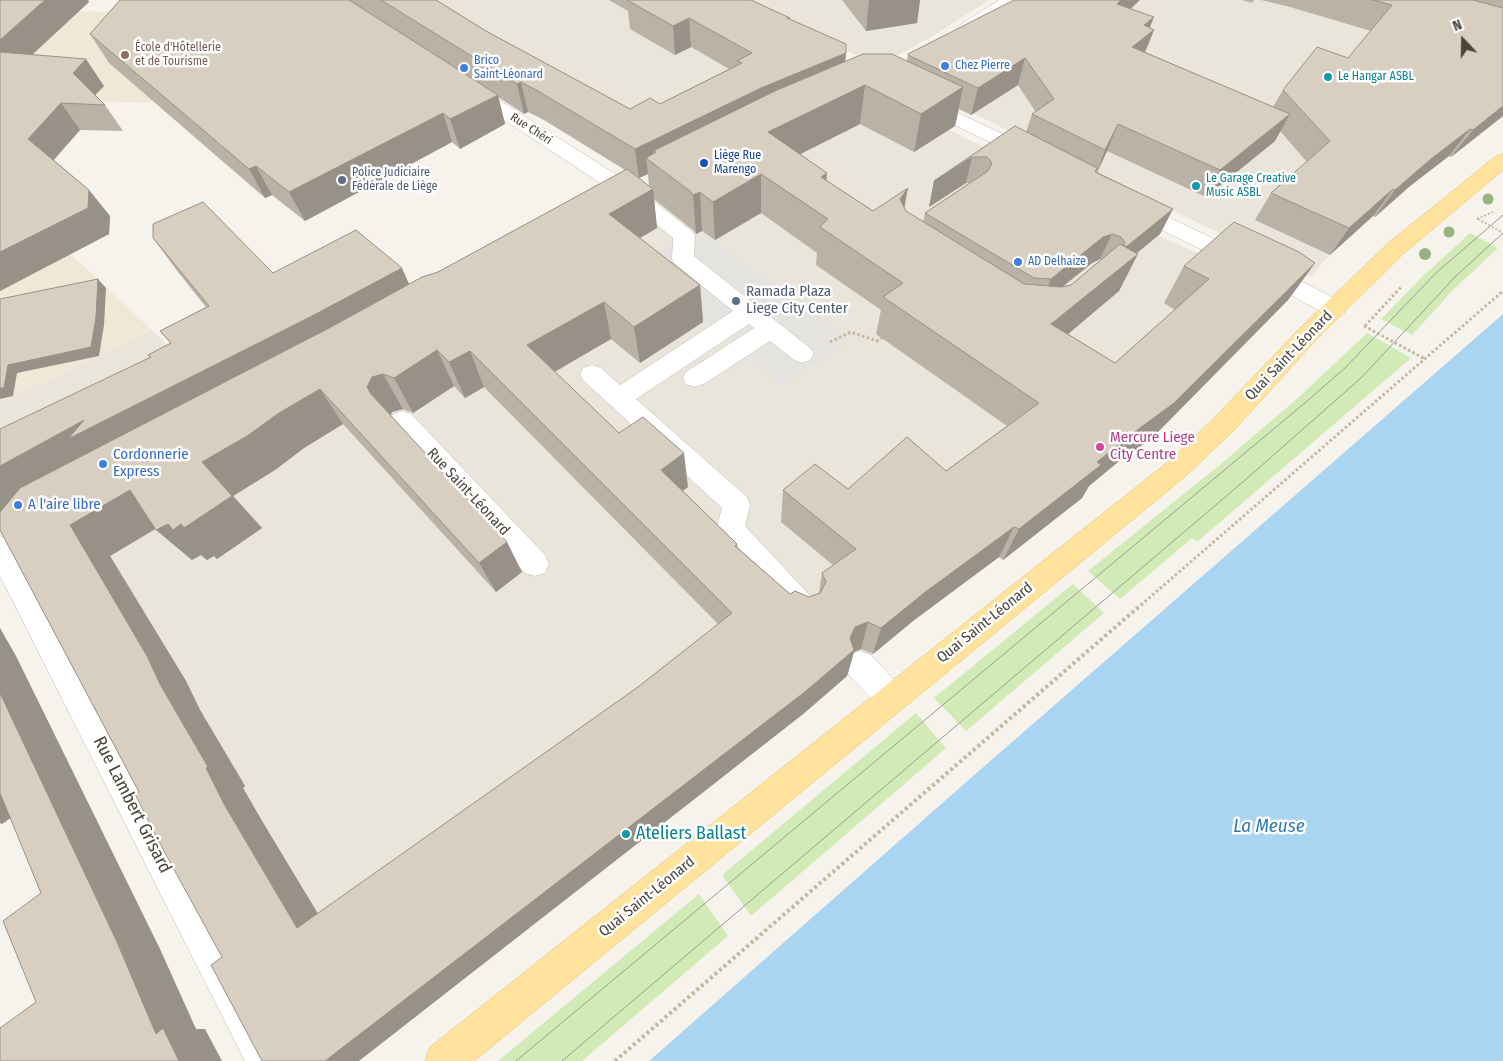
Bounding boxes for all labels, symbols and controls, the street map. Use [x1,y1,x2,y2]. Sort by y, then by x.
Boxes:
north arrow [1438,15,1488,65]
text: N [1450,16,1464,35]
place label: École d'Hôtellerie et de Tourisme [135,41,221,69]
marker: École d'Hôtellerie et de Tourisme [119,49,131,61]
place label: Brico Saint-Léonard [474,54,543,82]
place label: Chez Pierre [955,59,1010,73]
marker: Chez Pierre [939,60,951,72]
marker: Brico Saint-Léonard [458,62,470,74]
place label: Le Hangar ASBL [1338,70,1414,84]
marker: Le Hangar ASBL [1322,71,1334,83]
street label: Rue Chéri [507,110,555,148]
place label: Liège Rue Marengo [714,149,761,177]
marker: Liège Rue Marengo [698,157,710,169]
place label: Police Judiciaire Fédérale de Liège [352,166,437,194]
place label: Le Garage Creative Music ASBL [1206,172,1296,200]
marker: Police Judiciaire Fédérale de Liège [336,174,348,186]
marker: Le Garage Creative Music ASBL [1190,180,1202,192]
place label: AD Delhaize [1028,255,1086,269]
marker: AD Delhaize [1012,256,1024,268]
place label: Ramada Plaza Liege City Center [746,283,848,318]
marker: Ramada Plaza Liege City Center [730,295,742,307]
street label: Quai Saint-Léonard [1242,307,1336,405]
place label: Mercure Liege City Centre [1110,429,1195,464]
marker: Mercure Liege City Centre [1094,441,1106,453]
street label: Rue Saint-Léonard [423,445,513,539]
place label: Cordonnerie Express [113,446,189,481]
marker: Cordonnerie Express [97,458,109,470]
place label: A l'aire libre [28,496,101,514]
marker: A l'aire libre [12,499,24,511]
street label: Quai Saint-Léonard [934,579,1036,667]
street label: Rue Lambert Grisard [88,733,176,877]
water label: La Meuse [1233,816,1305,838]
place label: Ateliers Ballast [636,823,746,845]
marker: Ateliers Ballast [620,828,632,840]
street label: Quai Saint-Léonard [596,853,698,941]

